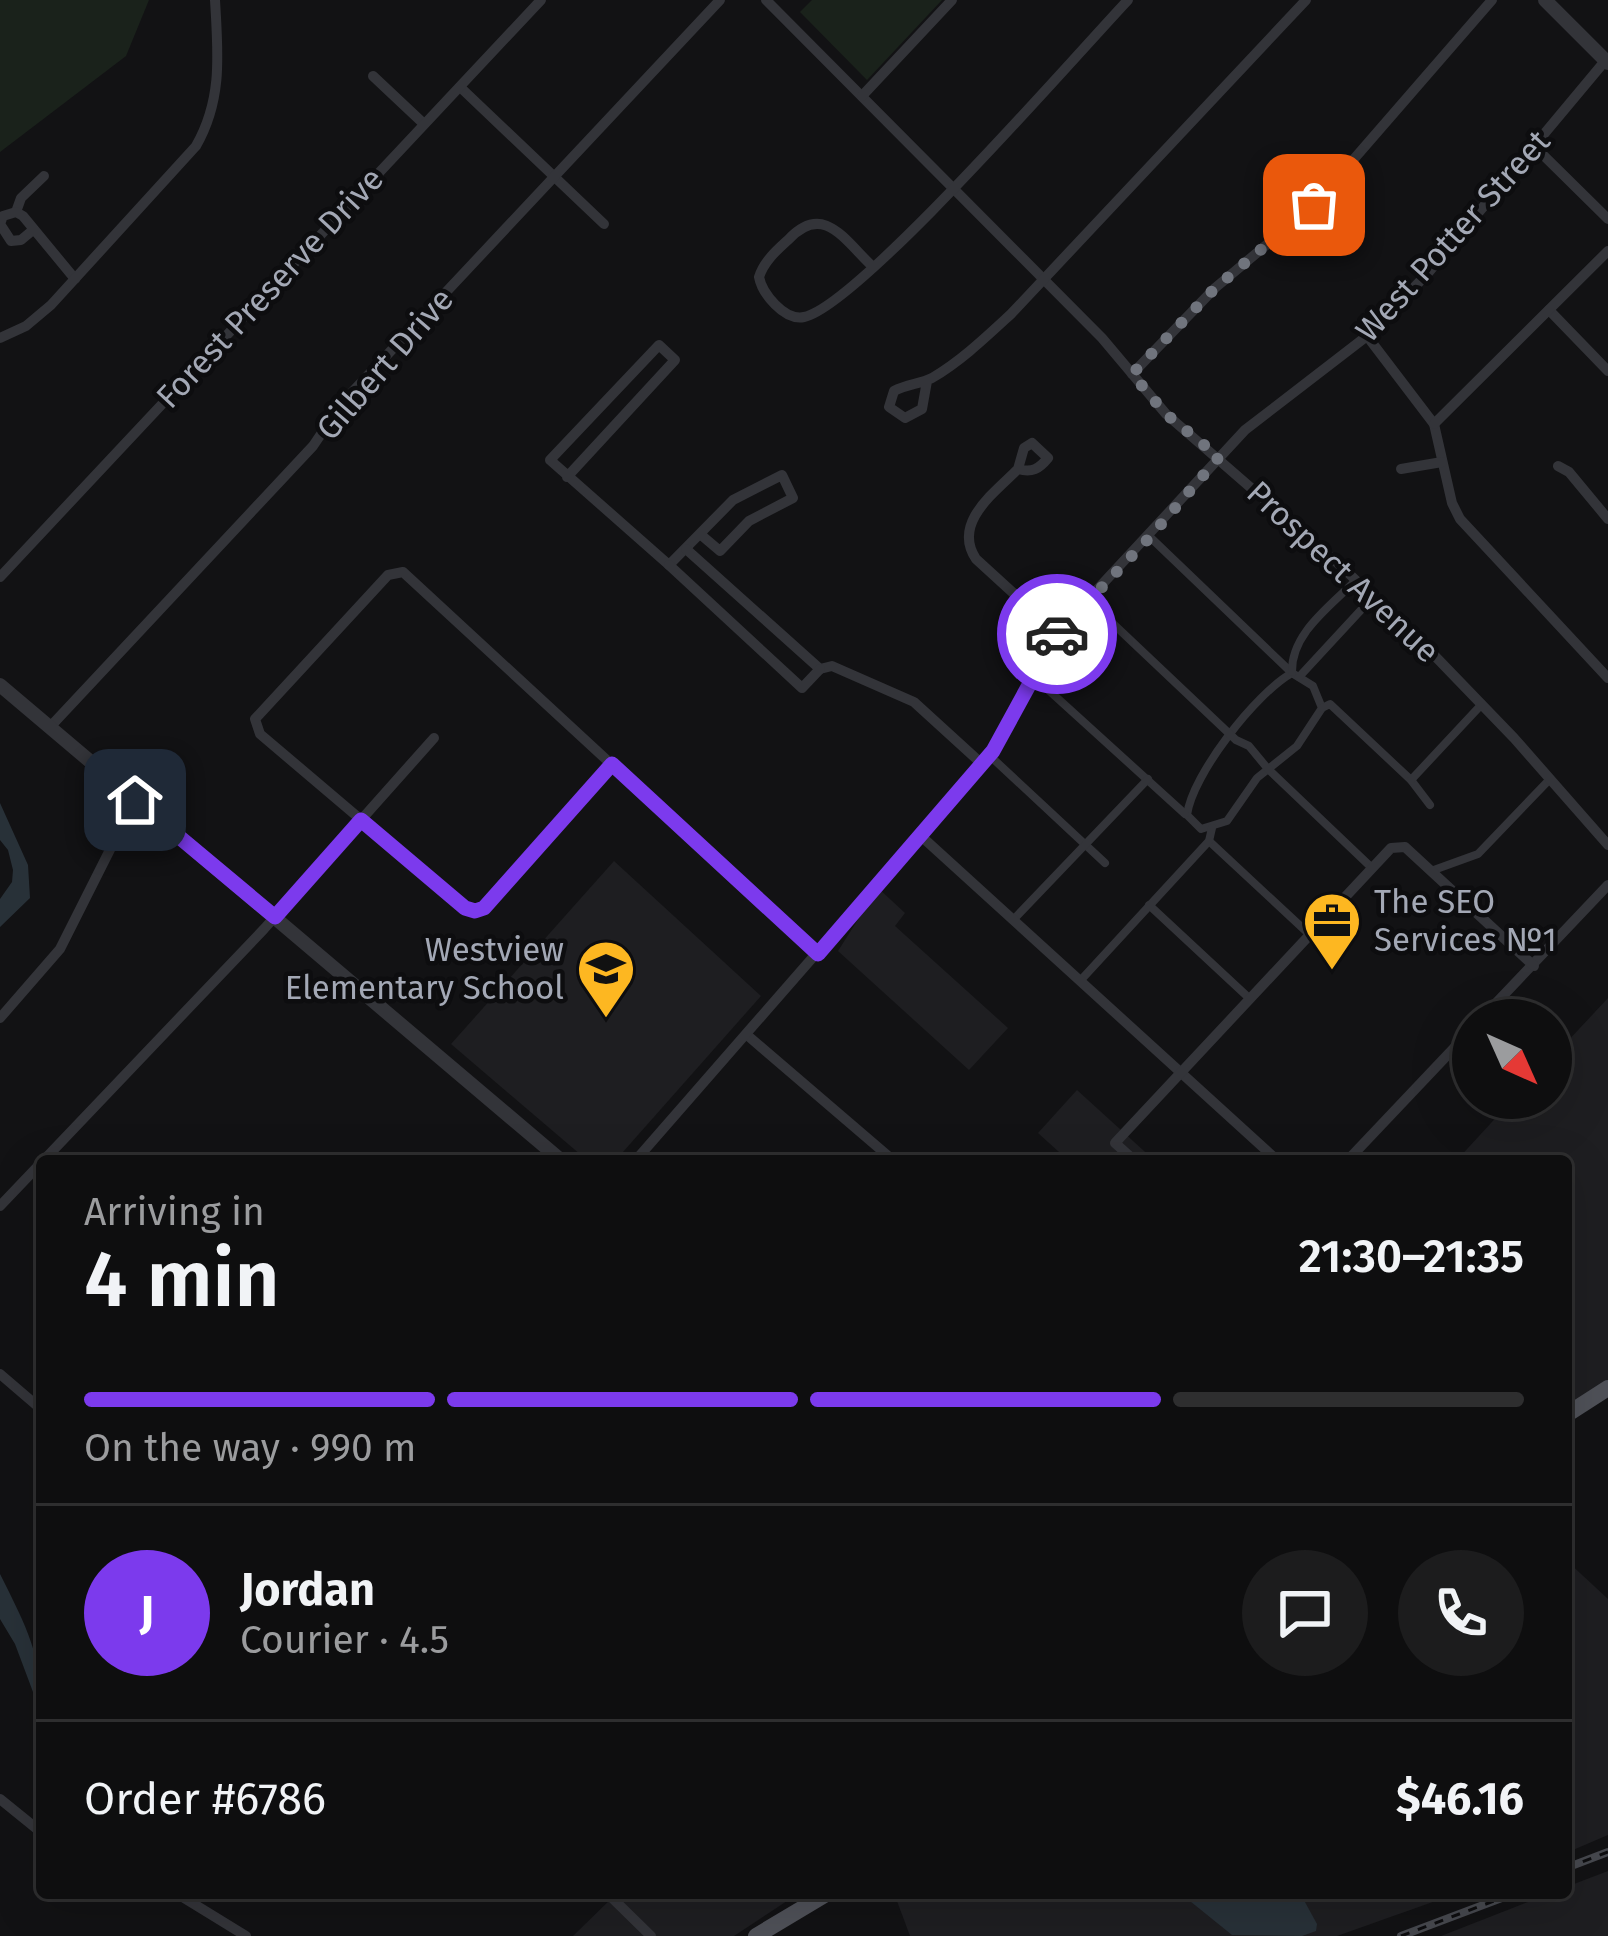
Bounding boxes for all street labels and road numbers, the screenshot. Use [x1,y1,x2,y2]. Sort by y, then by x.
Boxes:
street label: West Potter Street [1348,122,1559,350]
street label: Forest Preserve Drive [148,159,392,417]
street label: Gilbert Drive [308,280,462,448]
street label: Prospect Avenue [1238,473,1448,671]

